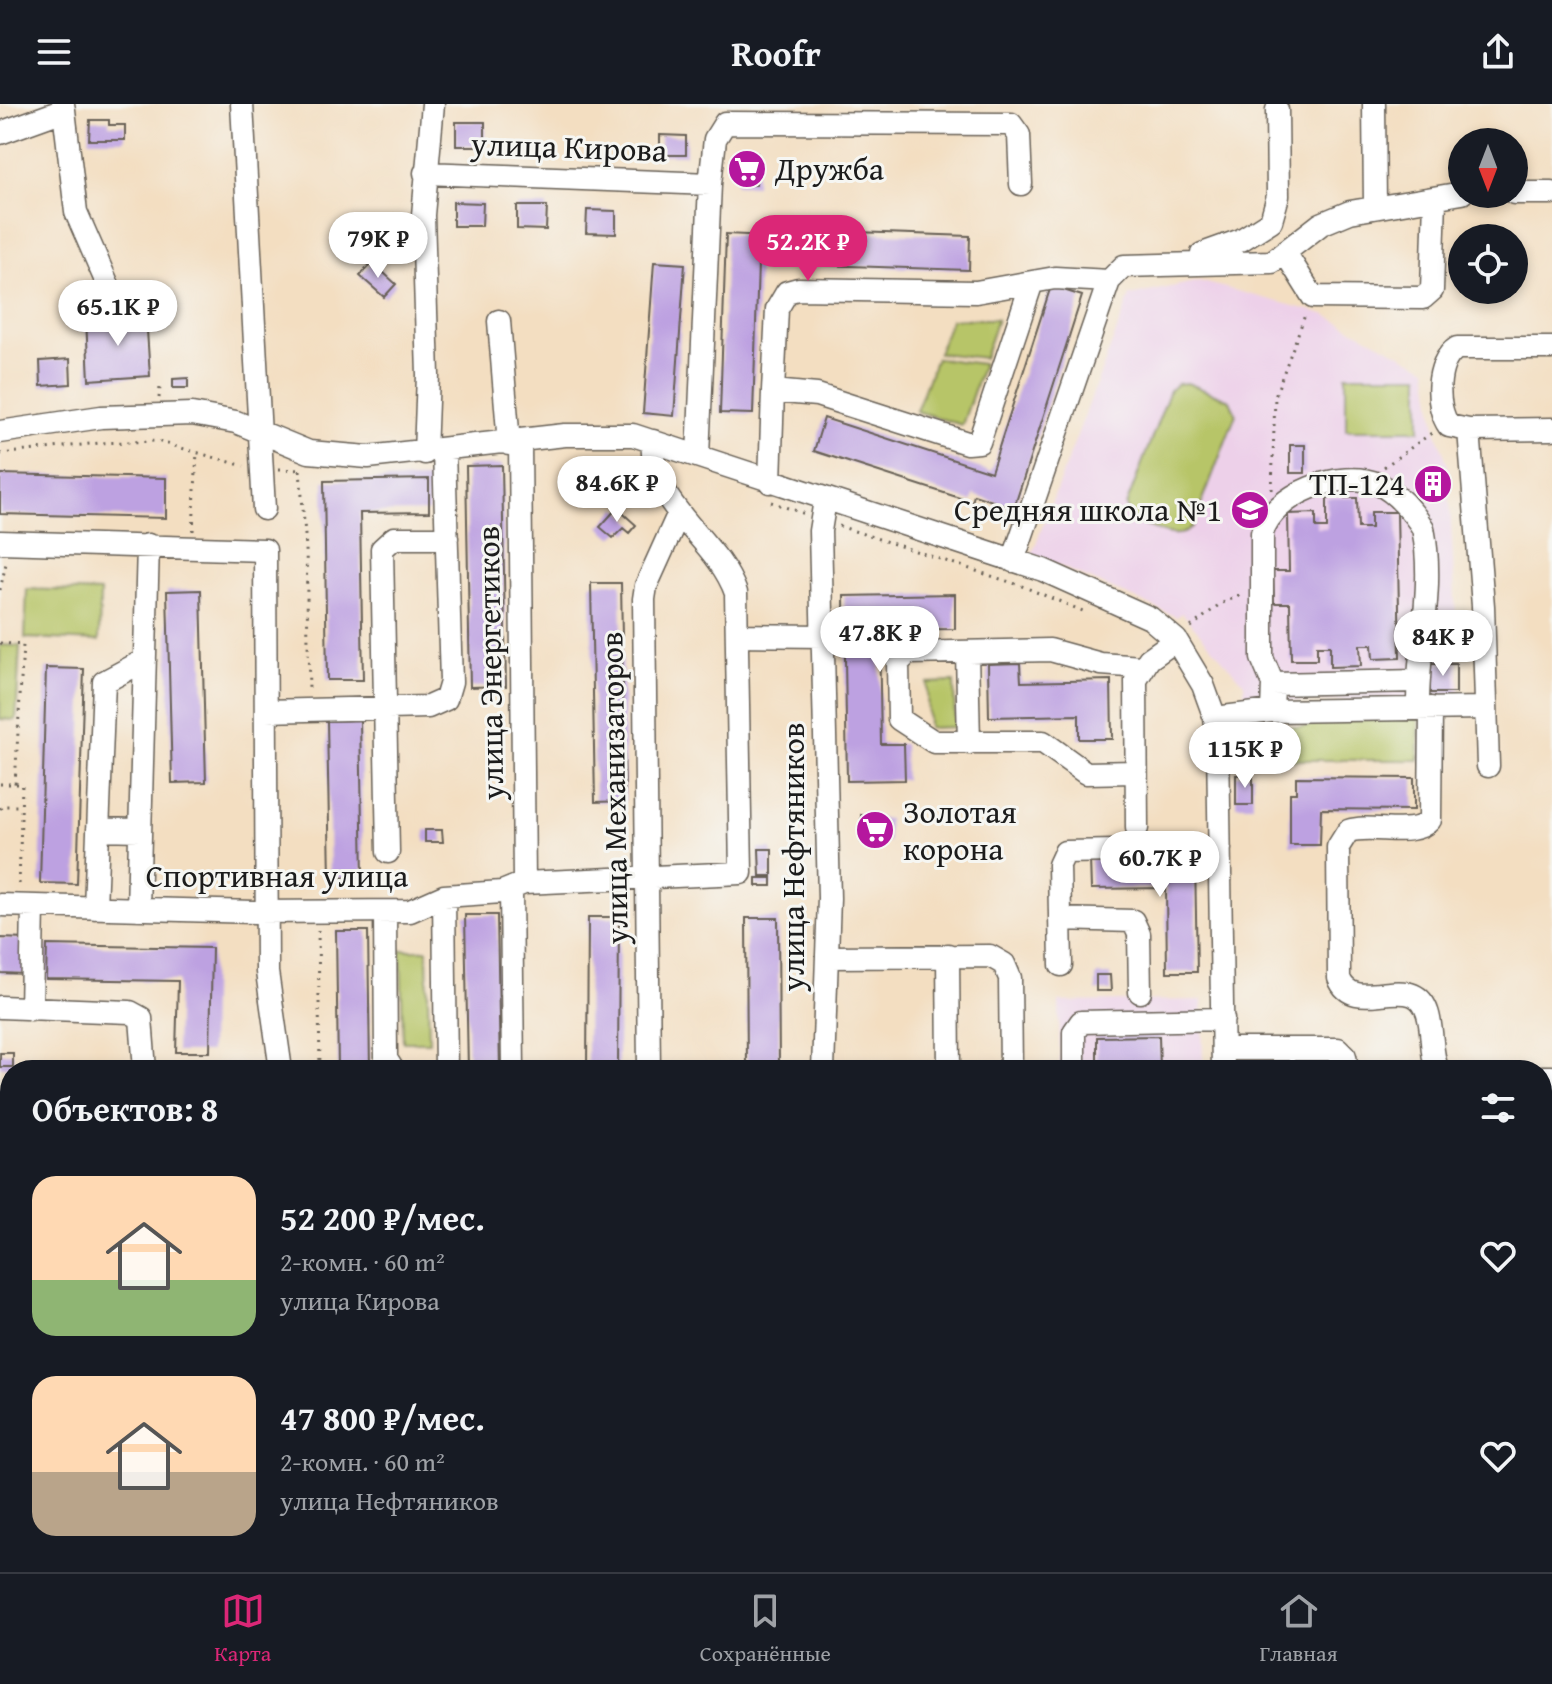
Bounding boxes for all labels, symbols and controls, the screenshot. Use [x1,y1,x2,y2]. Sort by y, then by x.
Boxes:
text: Roofr [731,26,821,79]
icon: menu [32,30,76,74]
icon: share [1476,30,1520,74]
street label: улица Кирова [469,120,669,173]
north arrow [1448,128,1528,208]
map controls [1448,128,1528,304]
place label: Дружба [774,145,885,192]
supermarket icon: Дружба [726,148,768,190]
pin: 79K ₽ [322,212,434,280]
pin: 52.2K ₽ [734,215,882,283]
text: 79K ₽ [347,218,409,257]
text: 52.2K ₽ [766,221,850,260]
button: locate [1448,224,1528,304]
pin: 65.1K ₽ [44,280,192,348]
text: 65.1K ₽ [76,286,160,325]
pin: 84.6K ₽ [543,456,691,524]
place label: ТП-124 [1309,460,1405,507]
text: 84.6K ₽ [575,462,659,501]
building icon: ТП-124 [1412,463,1454,505]
place label: Средняя школа №1 [954,486,1222,533]
school or university icon: Средняя школа №1 [1229,489,1271,531]
street label: улица Энергетиков [464,525,515,802]
pin: 47.8K ₽ [806,606,954,674]
pin: 84K ₽ [1387,610,1499,678]
text: 47.8K ₽ [838,612,922,651]
text: 84K ₽ [1412,616,1474,655]
street label: улица Механизаторов [587,631,640,946]
street label: улица Нефтяников [769,722,816,993]
pin: 115K ₽ [1180,722,1310,790]
text: 115K ₽ [1207,728,1283,767]
place label: Золотая корона [903,788,1017,872]
supermarket icon: Золотая корона [854,809,896,851]
pin: 60.7K ₽ [1086,831,1234,899]
text: 60.7K ₽ [1118,837,1202,876]
street label: Спортивная улица [146,852,409,899]
text: Объектов: 8 [32,1084,218,1133]
icon: filters [1476,1086,1520,1130]
text: 52 200 ₽/мес. [280,1193,485,1242]
icon: home [96,1208,192,1304]
icon: heart [1476,1234,1520,1278]
text: 2-комн. · 60 m² [280,1242,445,1281]
text: улица Кирова [280,1281,440,1320]
text: 47 800 ₽/мес. [280,1393,485,1442]
icon: home [96,1408,192,1504]
icon: heart [1476,1434,1520,1478]
text: 2-комн. · 60 m² [280,1442,445,1481]
text: улица Нефтяников [280,1481,499,1520]
tab: Карта [214,1589,271,1669]
tab: Сохранённые [700,1589,831,1669]
tab: Главная [1259,1589,1338,1669]

